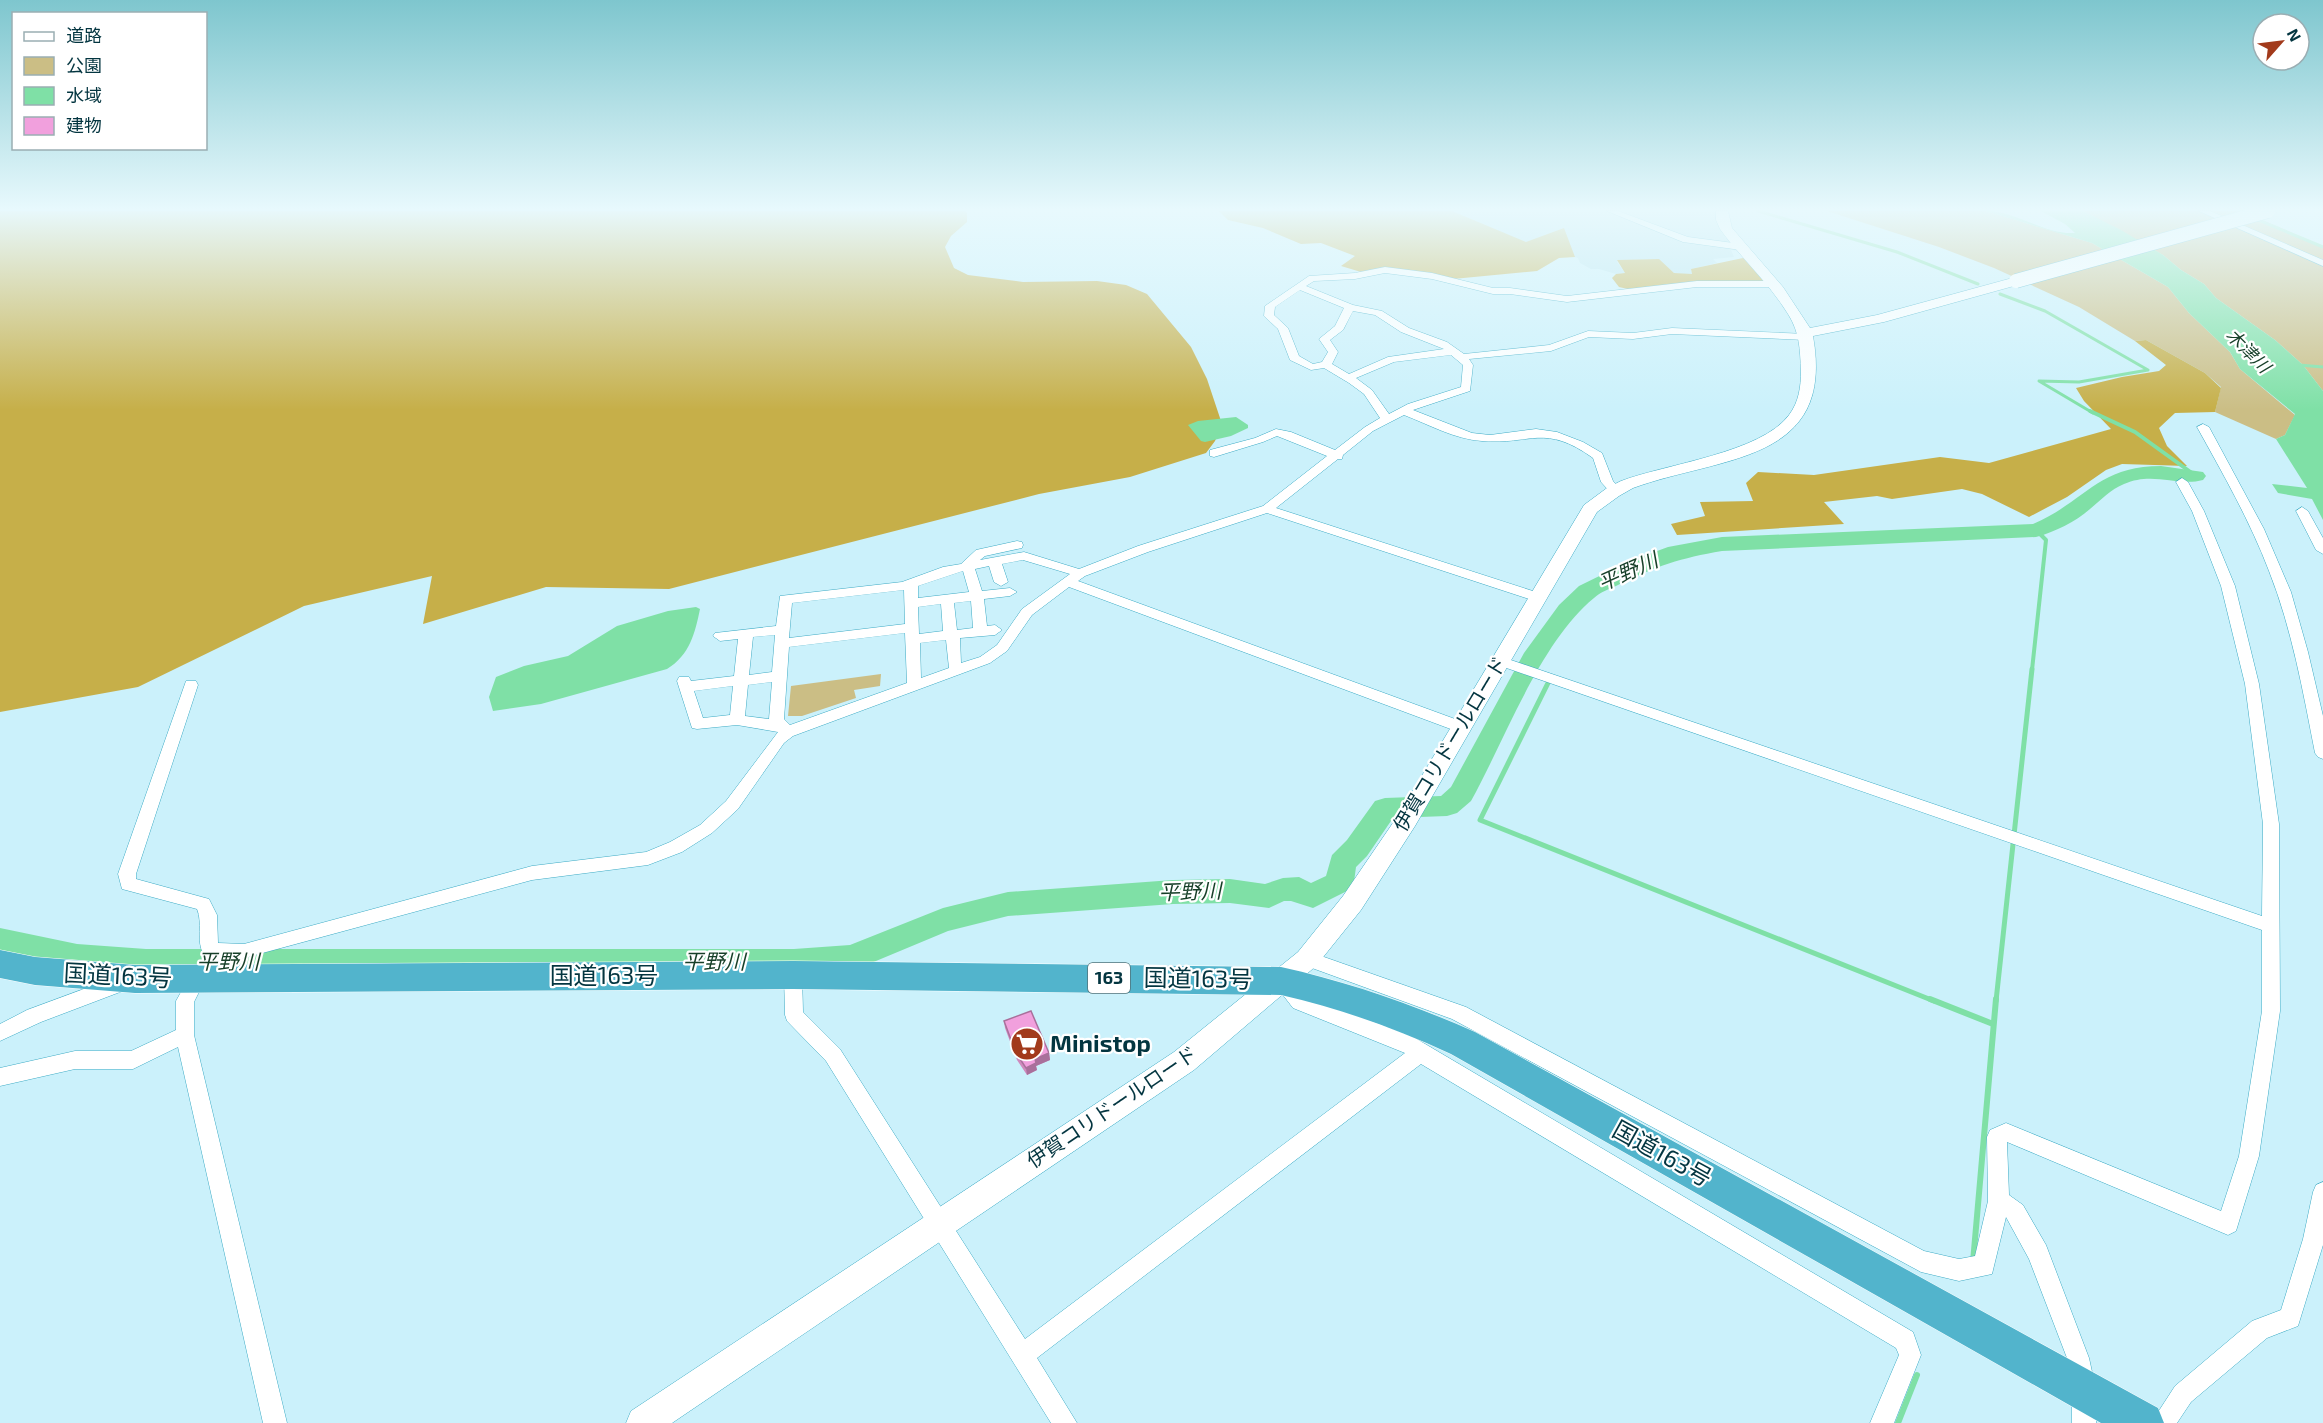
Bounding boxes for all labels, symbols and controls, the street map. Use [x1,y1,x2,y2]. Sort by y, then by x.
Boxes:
legend [12,12,207,150]
north arrow [2251,12,2311,72]
text: 道路 [66,24,102,46]
text: N [2284,25,2306,44]
text: 公園 [66,54,102,76]
text: 水域 [66,84,102,106]
text: 建物 [66,114,102,136]
water label: 木津川 [2222,323,2277,379]
water label: 平野川 [1594,546,1663,595]
street label: 伊賀コリドールロード [1387,652,1511,835]
water label: 平野川 [1158,877,1224,904]
water label: 平野川 [197,948,261,973]
water label: 平野川 [683,948,747,973]
street label: 国道163号 [63,957,173,992]
street label: 国道163号 [550,960,658,989]
street label: 国道163号 [1143,962,1253,993]
road number: 163 [1088,963,1130,993]
supermarket icon: Ministop [1009,1026,1045,1062]
place label: Ministop [1050,1028,1151,1057]
street label: 伊賀コリドールロード [1022,1040,1201,1172]
street label: 国道163号 [1608,1114,1717,1192]

